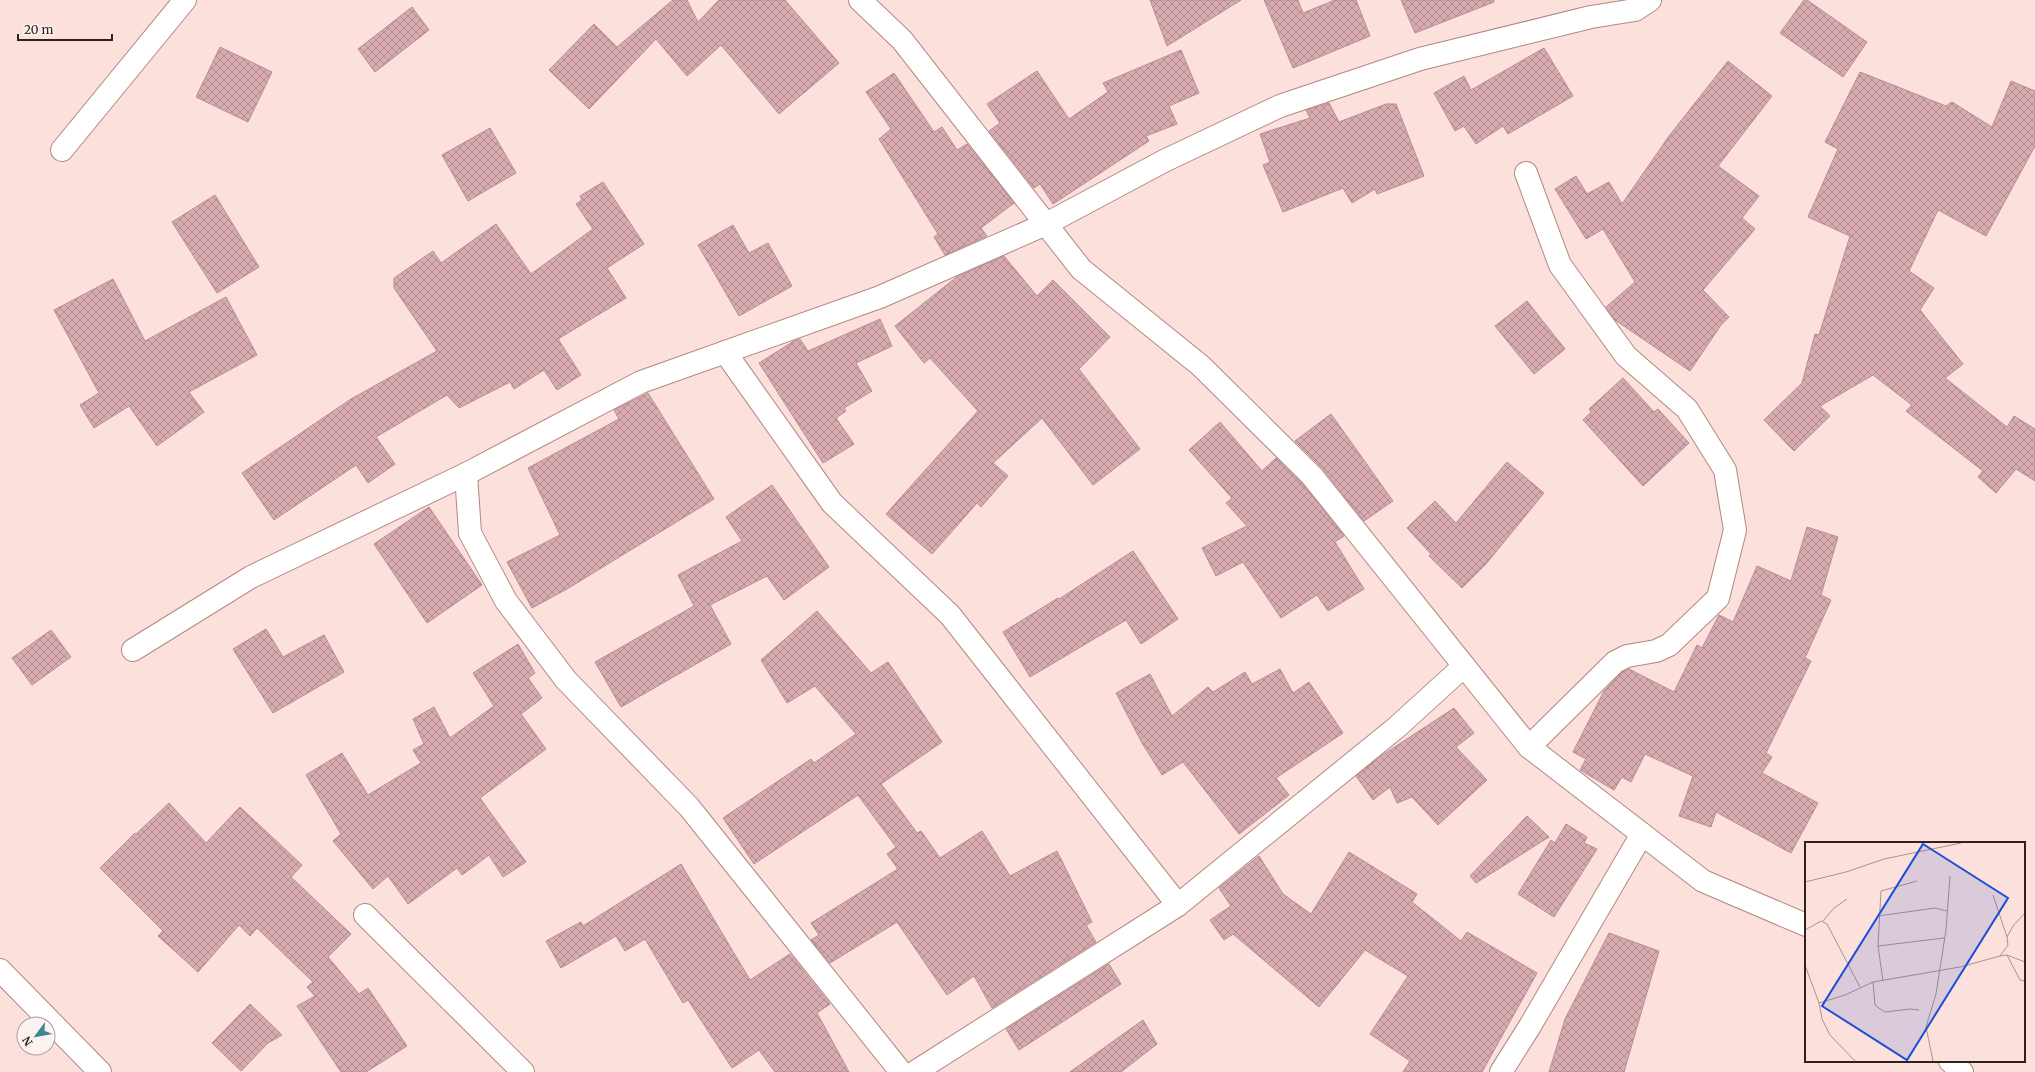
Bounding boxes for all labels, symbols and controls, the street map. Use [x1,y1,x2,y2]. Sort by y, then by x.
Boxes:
scale bar [18,16,112,42]
text: 20 m [24,22,53,37]
inset map [1805,842,2025,1062]
north arrow [16,1016,56,1056]
text: N [19,1034,36,1049]

